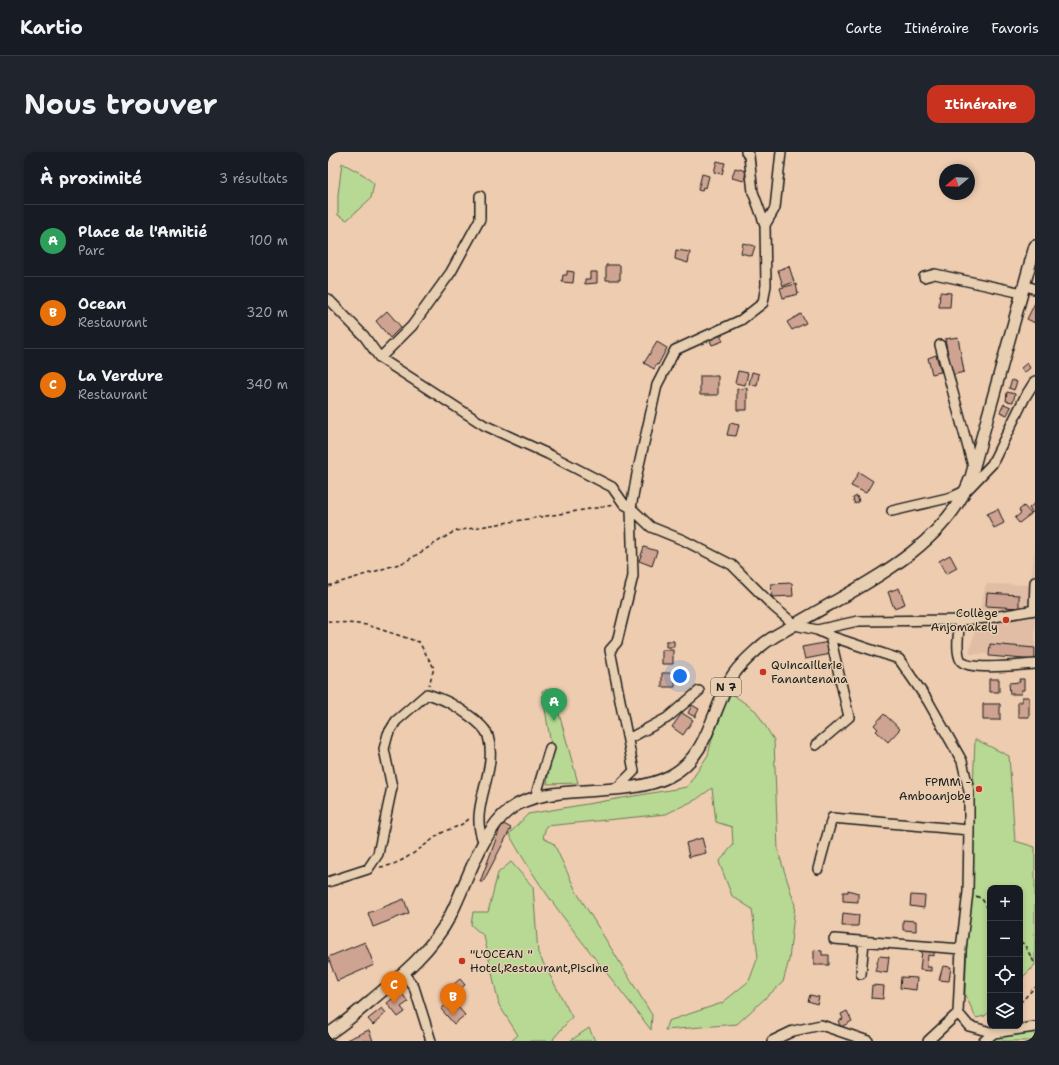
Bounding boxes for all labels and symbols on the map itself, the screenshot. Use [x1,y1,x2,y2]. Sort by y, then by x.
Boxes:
north arrow [939,164,975,200]
place label: Collège Anjomakely [931,605,998,635]
marker: Collège Anjomakely [1001,615,1011,625]
place label: Quincaillerie Fanantenana [771,657,848,687]
your location [670,666,690,686]
marker: Quincaillerie Fanantenana [758,667,768,677]
road number: N 7 [711,678,741,696]
pin: A [541,688,567,721]
place label: FPMM - Amboanjobe [899,774,971,804]
marker: FPMM - Amboanjobe [974,784,984,794]
place label: "L'OCEAN " Hotel,Restaurant,Piscine [470,946,609,976]
marker: "L'OCEAN " Hotel,Restaurant,Piscine [457,956,467,966]
pin: C [381,971,407,1004]
pin: B [440,983,466,1016]

